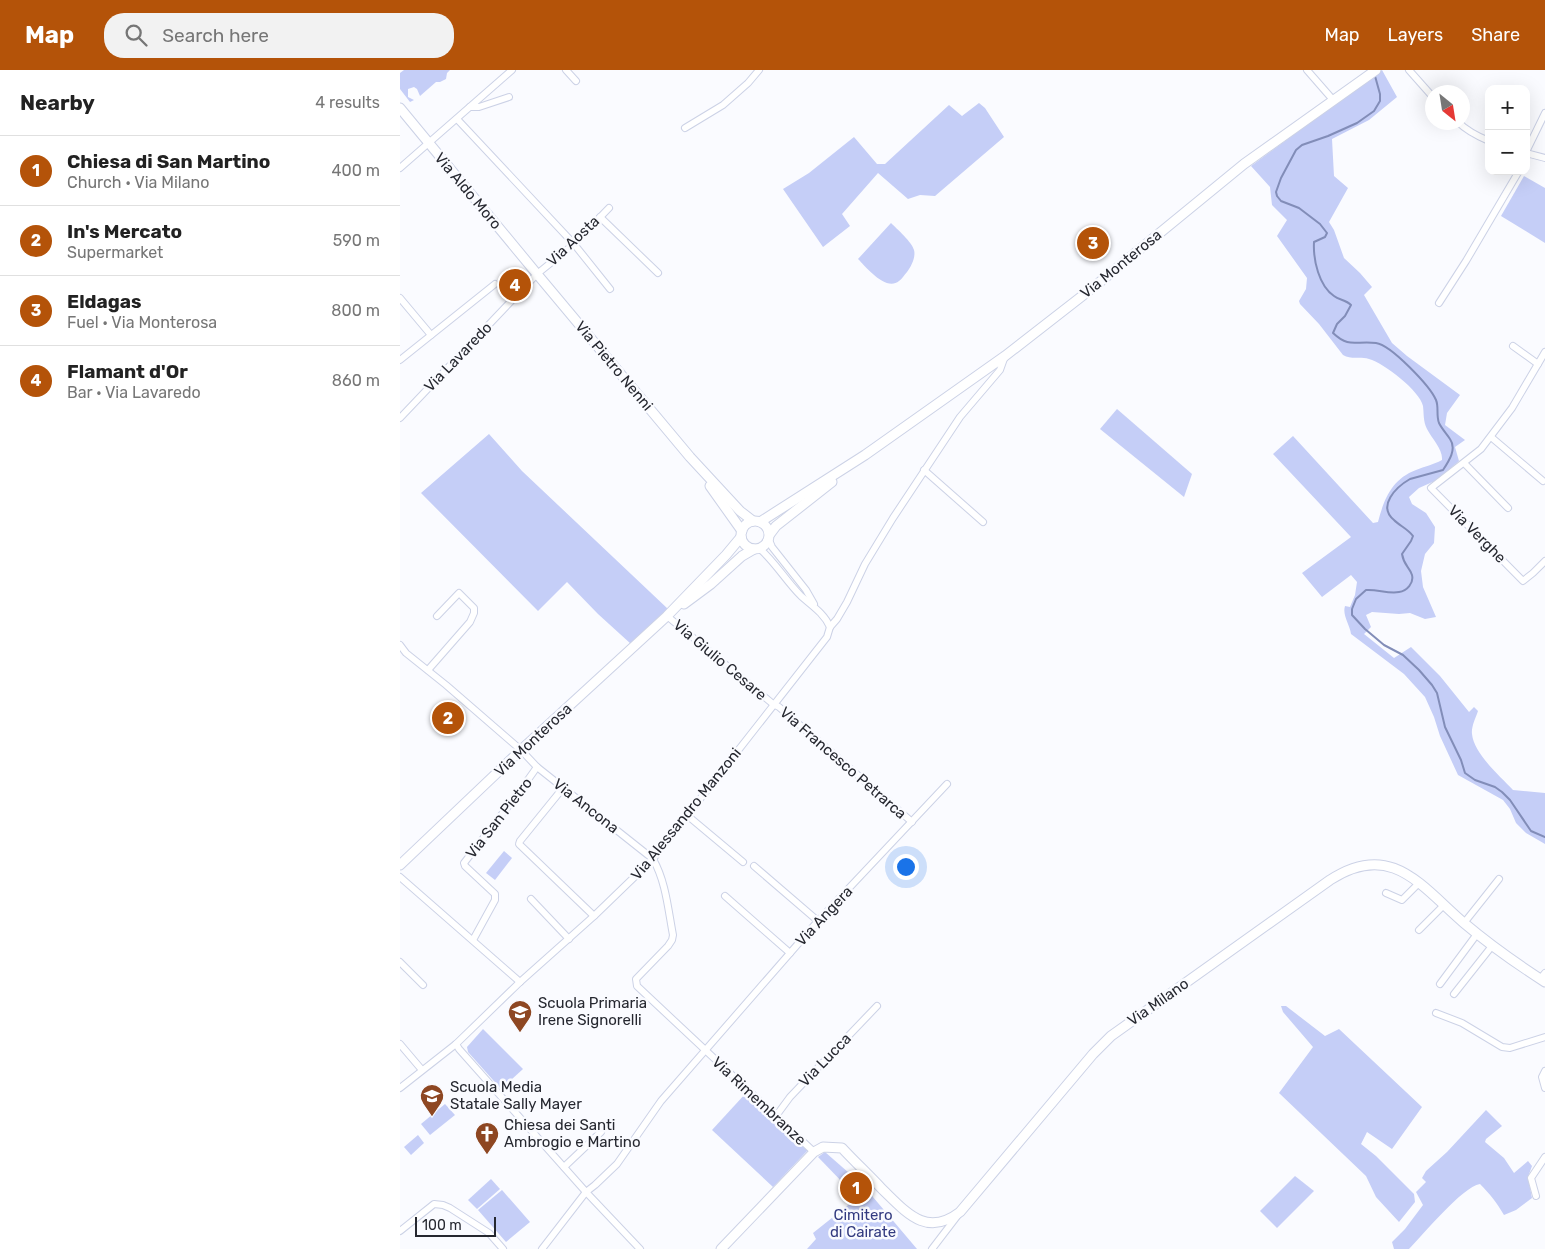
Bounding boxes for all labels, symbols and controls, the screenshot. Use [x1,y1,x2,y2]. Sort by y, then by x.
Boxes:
search box [104,13,454,58]
text: Map [25,21,74,49]
icon: search [122,21,150,49]
text: Search here [162,24,269,47]
text: Map [1325,24,1360,46]
text: Layers [1388,24,1443,46]
text: Share [1471,24,1520,46]
north arrow [1425,85,1470,130]
map controls [1485,85,1530,175]
button: + [1485,85,1530,130]
text: Nearby [20,90,95,115]
text: 4 results [315,93,380,112]
button: − [1485,130,1530,175]
street label: Via Aldo Moro [431,149,505,233]
text: Chiesa di San Martino [67,150,270,173]
text: 1 [32,161,40,180]
text: 400 m [332,161,380,180]
text: Church · Via Milano [67,173,209,192]
street label: Via Aosta [543,212,603,270]
text: In's Mercato [67,220,182,243]
pin: 3 [1077,224,1109,262]
street label: Via Monterosa [1077,226,1165,302]
text: 2 [31,231,41,250]
text: 590 m [333,231,380,250]
text: Supermarket [67,243,163,262]
pin: 4 [499,266,531,304]
text: Eldagas [67,290,142,313]
text: 3 [31,301,41,320]
text: 800 m [331,301,380,320]
text: Fuel · Via Monterosa [67,313,217,332]
street label: Via Lavaredo [420,318,496,396]
street label: Via Pietro Nenni [571,318,657,414]
text: Flamant d'Or [67,360,188,383]
text: 4 [31,371,41,390]
text: 860 m [332,371,380,390]
text: Bar · Via Lavaredo [67,383,201,402]
street label: Via Verghe [1444,501,1510,567]
street label: Via Giulio Cesare [670,616,770,704]
pin: 2 [432,699,464,737]
street label: Via Monterosa [491,700,575,780]
street label: Via Francesco Petrarca [776,703,910,823]
street label: Via Alessandro Manzoni [627,744,745,884]
street label: Via San Pietro [462,774,536,862]
street label: Via Ancona [550,775,622,837]
your location [893,854,919,880]
street label: Via Angera [792,882,856,950]
street label: Via Milano [1124,974,1192,1030]
place label: Scuola Primaria Irene Signorelli [538,994,647,1029]
school or university icon: Scuola Primaria Irene Signorelli [507,999,533,1033]
street label: Via Lucca [795,1029,855,1091]
street label: Via Rimembranze [708,1053,810,1149]
place label: Scuola Media Statale Sally Mayer [450,1078,582,1113]
school or university icon: Scuola Media Statale Sally Mayer [419,1083,445,1117]
place label: Chiesa dei Santi Ambrogio e Martino [504,1116,641,1151]
church icon: Chiesa dei Santi Ambrogio e Martino [474,1121,500,1155]
pin: 1 [840,1169,872,1207]
park label: Cimitero di Cairate [830,1206,896,1241]
scale bar [415,1214,496,1237]
text: 100 m [422,1217,462,1234]

